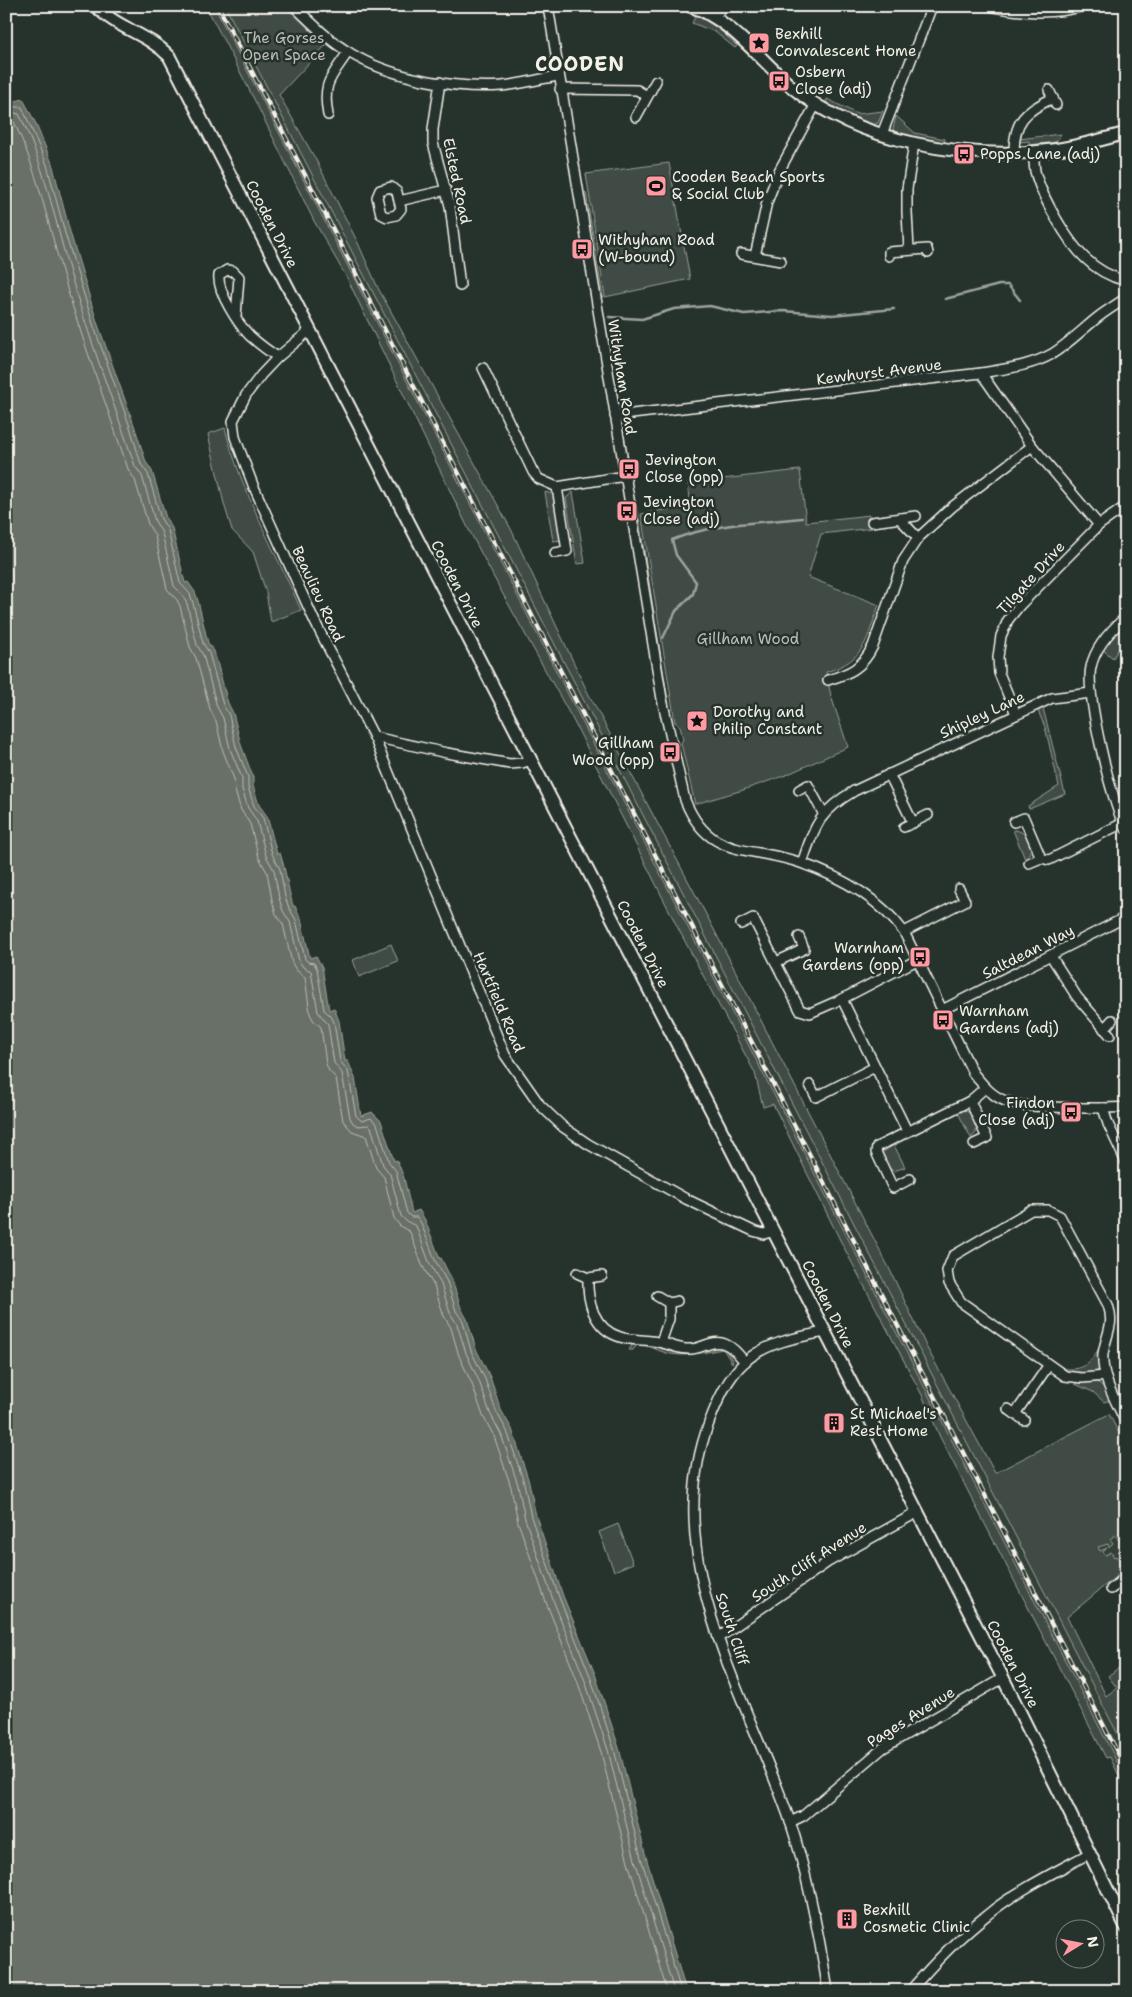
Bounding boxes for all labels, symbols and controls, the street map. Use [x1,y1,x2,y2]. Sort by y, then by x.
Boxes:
place label: Bexhill Convalescent Home [775,24,916,61]
park label: The Gorses Open Space [242,28,326,65]
place icon: Bexhill Convalescent Home [747,31,771,55]
district label: COODEN [535,51,625,77]
place label: Osbern Close (adj) [795,62,872,99]
bus stop icon: Osbern Close (adj) [767,69,791,93]
street label: Elsted Road [438,136,476,226]
bus stop icon: Popps Lane (adj) [952,142,976,166]
place label: Popps Lane (adj) [980,144,1100,164]
place label: Cooden Beach Sports & Social Club [672,167,825,204]
sports icon: Cooden Beach Sports & Social Club [644,174,668,198]
street label: Cooden Drive [241,177,303,271]
place label: Withyham Road (W-bound) [598,230,715,267]
bus stop icon: Withyham Road (W-bound) [570,237,594,261]
street label: Withyham Road [603,318,641,437]
street label: Kewhurst Avenue [815,354,943,390]
place label: Jevington Close (opp) [645,450,724,487]
bus stop icon: Jevington Close (opp) [617,457,641,481]
place label: Jevington Close (adj) [643,492,720,529]
bus stop icon: Jevington Close (adj) [615,499,639,523]
street label: Cooden Drive [426,537,488,631]
street label: Tilgate Drive [993,537,1069,619]
street label: Beaulieu Road [287,543,349,645]
park label: Gillham Wood [697,629,800,649]
street label: Shipley Lane [936,687,1028,743]
place label: Dorothy and Philip Constant [713,702,822,739]
place icon: Dorothy and Philip Constant [685,709,709,733]
place label: Gillham Wood (opp) [572,733,654,770]
bus stop icon: Gillham Wood (opp) [658,740,682,764]
street label: Cooden Drive [612,897,674,991]
street label: Saltdean Way [979,920,1077,984]
place label: Warnham Gardens (opp) [802,938,904,975]
bus stop icon: Warnham Gardens (opp) [908,945,932,969]
street label: Hartfield Road [469,949,529,1056]
place label: Warnham Gardens (adj) [959,1001,1059,1038]
bus stop icon: Warnham Gardens (adj) [931,1008,955,1032]
place label: Findon Close (adj) [978,1093,1055,1130]
bus stop icon: Findon Close (adj) [1059,1100,1083,1124]
street label: Cooden Drive [797,1257,859,1351]
place label: St Michael's Rest Home [850,1404,937,1441]
building icon: St Michael's Rest Home [822,1411,846,1435]
street label: South Cliff Avenue [748,1517,870,1607]
street label: South Cliff [711,1590,753,1669]
street label: Cooden Drive [982,1617,1044,1711]
street label: Pages Avenue [863,1682,959,1752]
place label: Bexhill Cosmetic Clinic [863,1900,970,1937]
building icon: Bexhill Cosmetic Clinic [835,1907,859,1931]
north arrow [1054,1920,1104,1970]
text: N [1083,1935,1103,1949]

